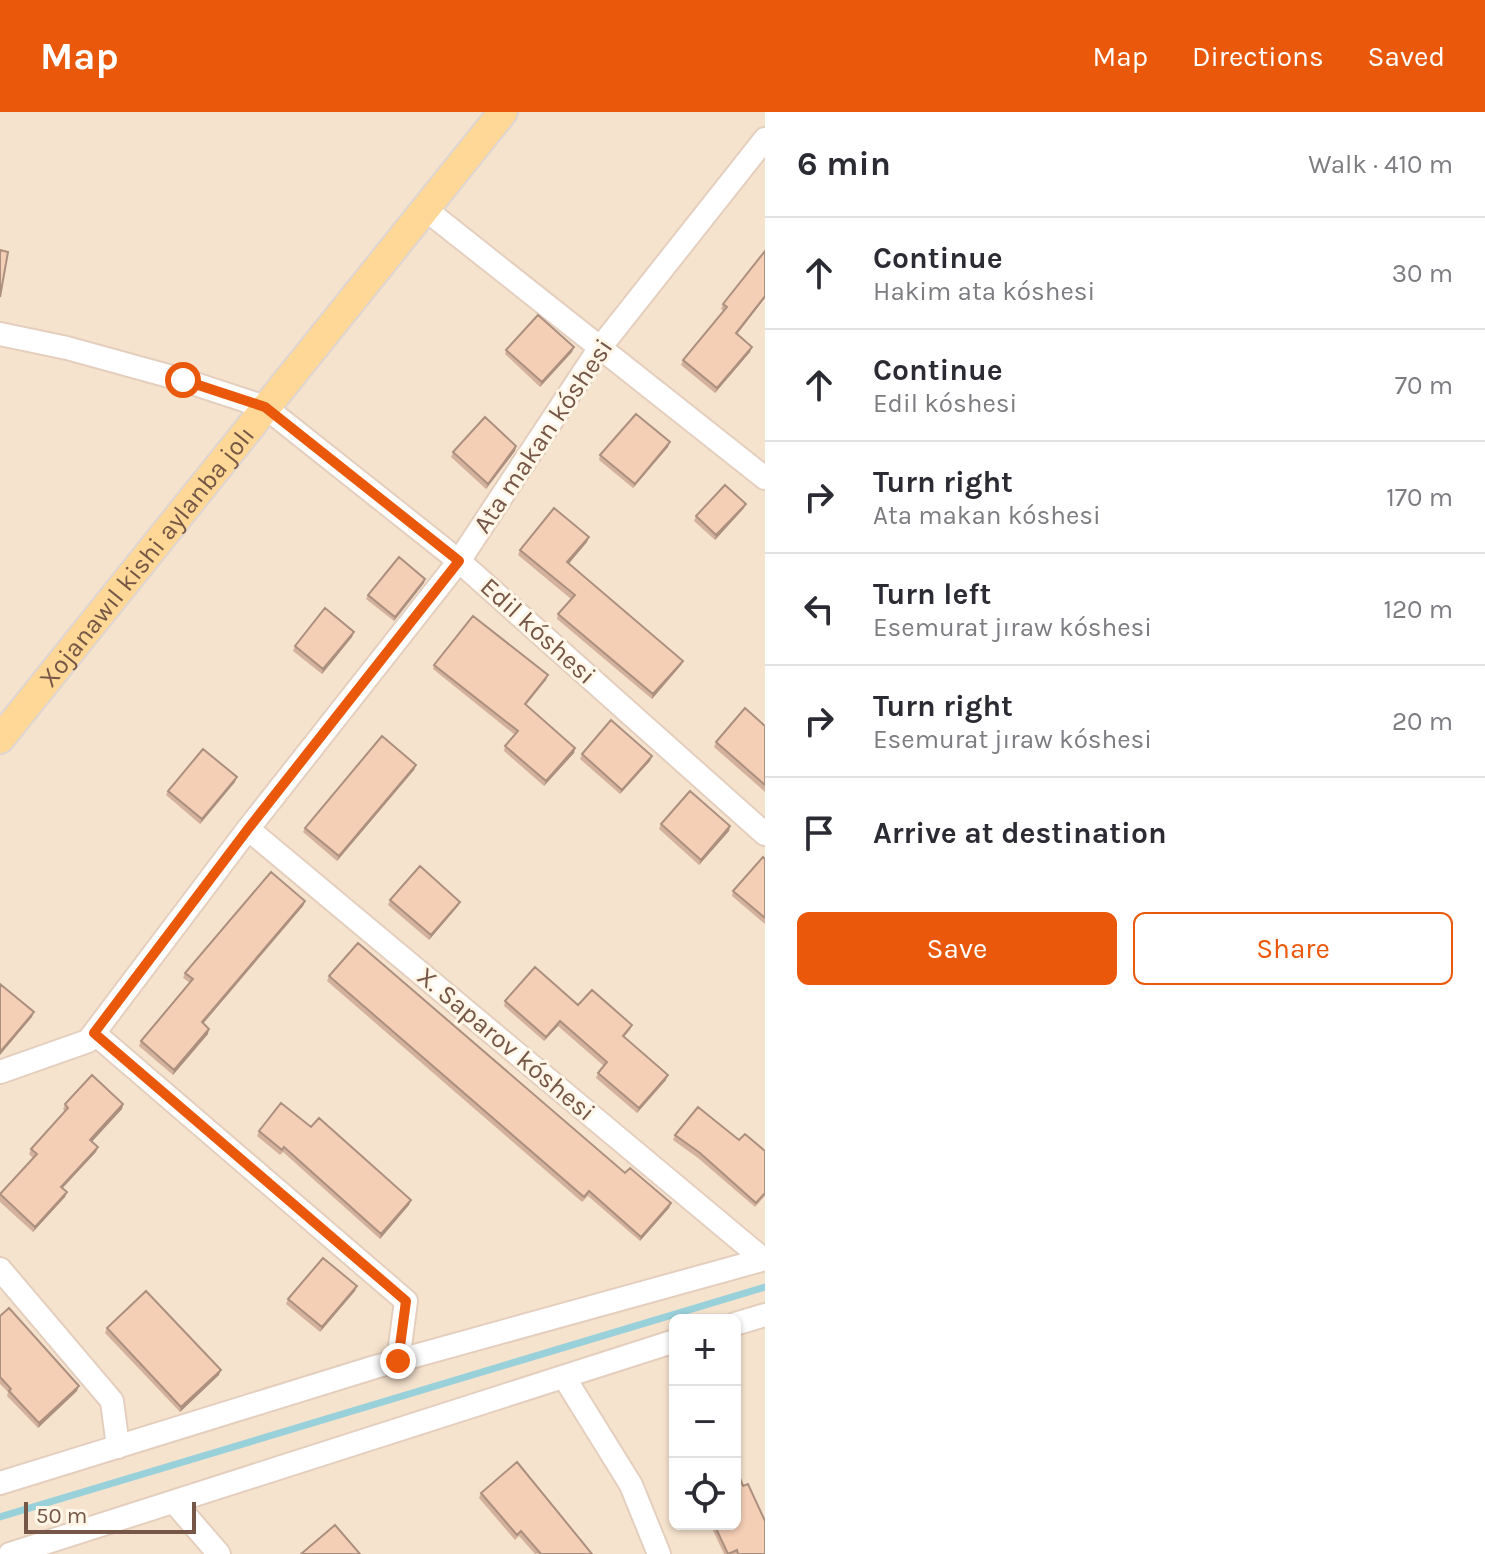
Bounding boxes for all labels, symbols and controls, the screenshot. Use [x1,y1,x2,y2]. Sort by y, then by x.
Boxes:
text: Map [40,34,119,79]
text: Map [1093,40,1148,73]
text: Directions [1192,40,1324,73]
text: Saved [1368,40,1445,73]
text: 6 min [797,144,891,184]
text: Walk · 410 m [1308,149,1453,180]
text: Continue [873,240,1003,276]
icon: ahead [797,251,841,295]
text: 30 m [1392,258,1453,289]
text: Hakim ata kóshesi [873,276,1095,307]
street label: Ata makan kóshesi [466,333,620,539]
text: Continue [873,352,1003,388]
route start [165,362,201,398]
icon: ahead [797,363,841,407]
text: 70 m [1395,370,1453,401]
text: Edil kóshesi [873,388,1017,419]
street label: Xojanawıl kishi aylanba jolı [32,420,261,693]
text: Turn right [873,464,1013,500]
icon: right [797,475,841,519]
text: 170 m [1386,482,1453,513]
text: Ata makan kóshesi [873,500,1101,531]
street label: Edil kóshesi [474,571,602,691]
text: Turn left [873,576,991,612]
icon: left [797,587,841,631]
text: 120 m [1383,594,1453,625]
text: Esemurat jıraw kóshesi [873,612,1152,643]
text: Turn right [873,688,1013,724]
icon: right [797,699,841,743]
text: 20 m [1392,706,1453,737]
text: Esemurat jıraw kóshesi [873,724,1152,755]
icon: arrive [797,811,841,855]
text: Arrive at destination [873,815,1167,851]
button: Save [797,912,1117,985]
button: Share [1133,912,1453,985]
street label: X. Saparov kóshesi [411,961,601,1127]
map controls [669,1314,741,1530]
button: + [669,1314,741,1386]
route end [380,1343,416,1379]
button: − [669,1386,741,1458]
button: locate [669,1458,741,1530]
scale bar [24,1498,196,1534]
text: 50 m [36,1503,87,1529]

